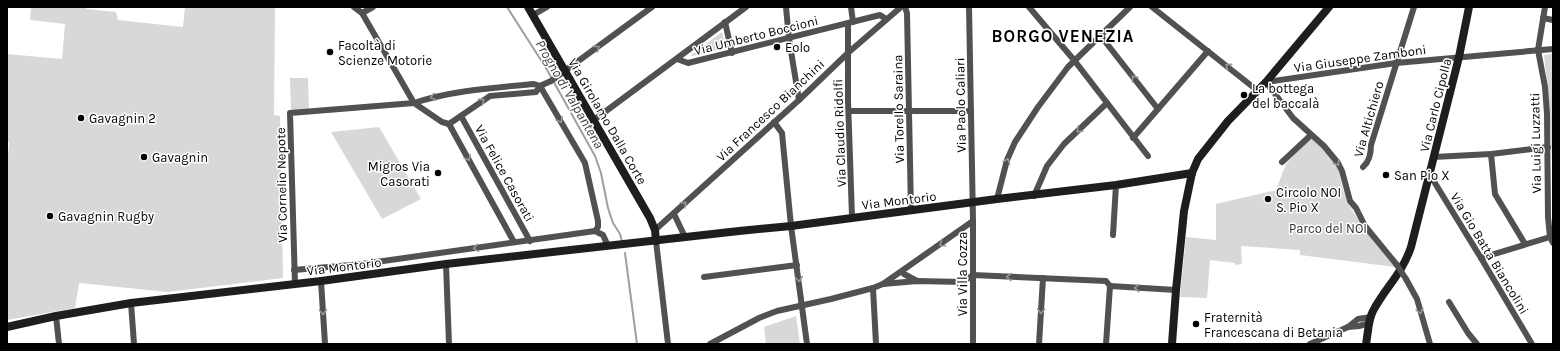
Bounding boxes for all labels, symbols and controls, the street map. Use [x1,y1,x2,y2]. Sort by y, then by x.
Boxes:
street label: Via Umberto Boccioni [692,13,820,58]
district label: BORGO VENEZIA [992,26,1134,46]
water label: Progno di Valpantena [532,37,608,152]
place label: Facoltà di Scienze Motorie [338,38,433,68]
place label: Eolo [785,40,810,55]
marker: Eolo [772,42,782,52]
street label: Via Giuseppe Zamboni [1293,42,1427,75]
one-way arrow [593,45,600,52]
marker: Facoltà di Scienze Motorie [325,47,335,57]
street label: Via Girolamo Dalla Corte [565,55,650,187]
street label: Via Torello Saraina [890,55,907,163]
street label: Via Francesco Bianchini [713,56,827,164]
street label: Via Paolo Caliari [952,57,969,153]
street label: Via Carlo Cipolla [1417,57,1454,154]
one-way arrow [1225,64,1232,71]
one-way arrow [1132,76,1139,83]
street label: Via Claudio Ridolfi [830,79,849,187]
street label: Via Altichiero [1350,79,1386,159]
place label: La bottega del baccalà [1252,81,1319,111]
marker: La bottega del baccalà [1239,90,1249,100]
one-way arrow [429,93,436,101]
street label: Via Luigi Luzzatti [1527,93,1544,193]
one-way arrow [477,99,484,106]
place label: Gavagnin 2 [89,111,156,126]
marker: Gavagnin 2 [76,113,86,123]
one-way arrow [555,116,563,123]
street label: Via Felice Casorati [472,122,537,224]
one-way arrow [1076,125,1084,133]
street label: Via Cornelio Nepote [273,127,290,243]
place label: Gavagnin [152,150,208,165]
marker: Gavagnin [139,152,149,162]
one-way arrow [463,154,471,161]
one-way arrow [1002,158,1011,165]
place label: Migros Via Casorati [368,159,430,189]
one-way arrow [1332,159,1340,166]
marker: Migros Via Casorati [433,168,443,178]
place label: San Pio X [1394,168,1450,183]
marker: San Pio X [1381,170,1391,180]
place label: Circolo NOI S. Pio X [1276,185,1341,215]
street label: Via Montorio [861,188,937,213]
street label: Via Gio Batta Biancolini [1447,190,1532,317]
marker: Circolo NOI S. Pio X [1263,194,1273,204]
one-way arrow [679,201,687,209]
place label: Gavagnin Rugby [58,209,154,224]
marker: Gavagnin Rugby [45,211,55,221]
park label: Parco del NOI [1289,221,1367,236]
street label: Via Villa Cozza [955,232,970,316]
one-way arrow [939,239,946,246]
one-way arrow [473,243,479,252]
street label: Via Montorio [306,254,382,279]
one-way arrow [1006,273,1012,281]
one-way arrow [794,276,803,282]
one-way arrow [1134,283,1140,292]
one-way arrow [1415,307,1424,314]
one-way arrow [1036,308,1045,314]
one-way arrow [318,309,327,315]
place label: Fraternità Francescana di Betania [1204,310,1343,340]
marker: Fraternità Francescana di Betania [1191,319,1201,329]

